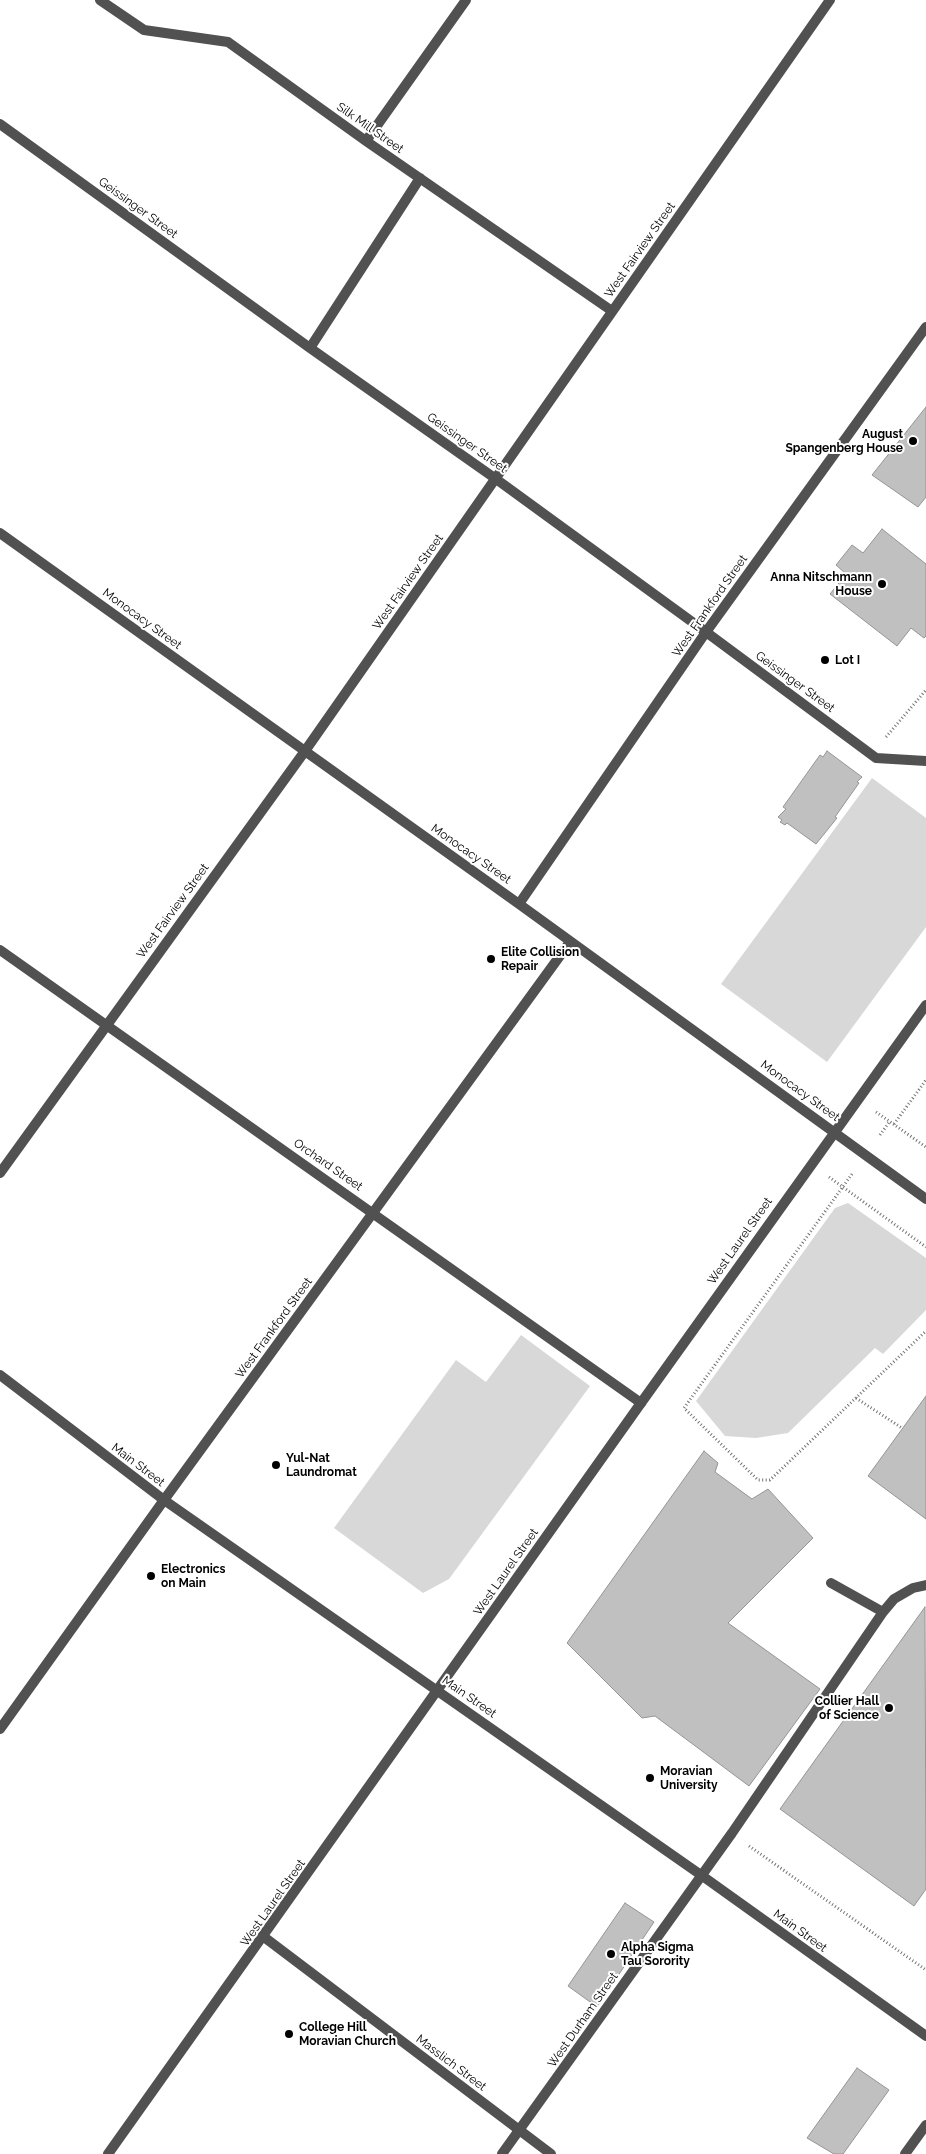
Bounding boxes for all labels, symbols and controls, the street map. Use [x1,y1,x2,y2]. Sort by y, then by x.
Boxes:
street label: Silk Mill Street [334,100,406,156]
street label: Geissinger Street [96,174,180,242]
street label: West Fairview Street [602,199,678,301]
street label: Geissinger Street [424,410,510,476]
place label: August Spangenberg House [785,427,903,455]
marker: August Spangenberg House [907,435,919,447]
street label: West Fairview Street [370,531,446,633]
street label: West Frankford Street [669,552,751,660]
place label: Anna Nitschmann House [770,570,872,598]
marker: Anna Nitschmann House [876,578,888,590]
street label: Monocacy Street [100,586,184,652]
street label: Geissinger Street [753,648,837,716]
place label: Lot I [835,653,860,667]
marker: Lot I [819,654,831,666]
street label: Monocacy Street [428,821,514,887]
street label: West Fairview Street [134,861,212,961]
place label: Elite Collision Repair [501,945,579,973]
marker: Elite Collision Repair [485,953,497,965]
street label: Monocacy Street [758,1058,842,1124]
street label: Orchard Street [291,1136,365,1194]
street label: West Laurel Street [705,1195,775,1287]
street label: West Frankford Street [233,1275,315,1381]
street label: Main Street [109,1440,167,1490]
place label: Yul-Nat Laundromat [286,1451,357,1479]
marker: Yul-Nat Laundromat [270,1459,282,1471]
street label: West Laurel Street [471,1526,541,1618]
place label: Electronics on Main [161,1562,225,1590]
marker: Electronics on Main [145,1570,157,1582]
street label: Main Street [439,1673,499,1721]
place label: Collier Hall of Science [815,1694,879,1722]
marker: Collier Hall of Science [883,1702,895,1714]
place label: Moravian University [660,1764,718,1792]
marker: Moravian University [644,1772,656,1784]
street label: West Laurel Street [238,1857,308,1949]
street label: Main Street [770,1907,830,1955]
place label: Alpha Sigma Tau Sorority [621,1940,694,1968]
marker: Alpha Sigma Tau Sorority [605,1948,617,1960]
street label: West Durham Street [545,1970,621,2070]
place label: College Hill Moravian Church [299,2020,396,2048]
marker: College Hill Moravian Church [283,2028,295,2040]
street label: Masslich Street [413,2032,489,2094]

